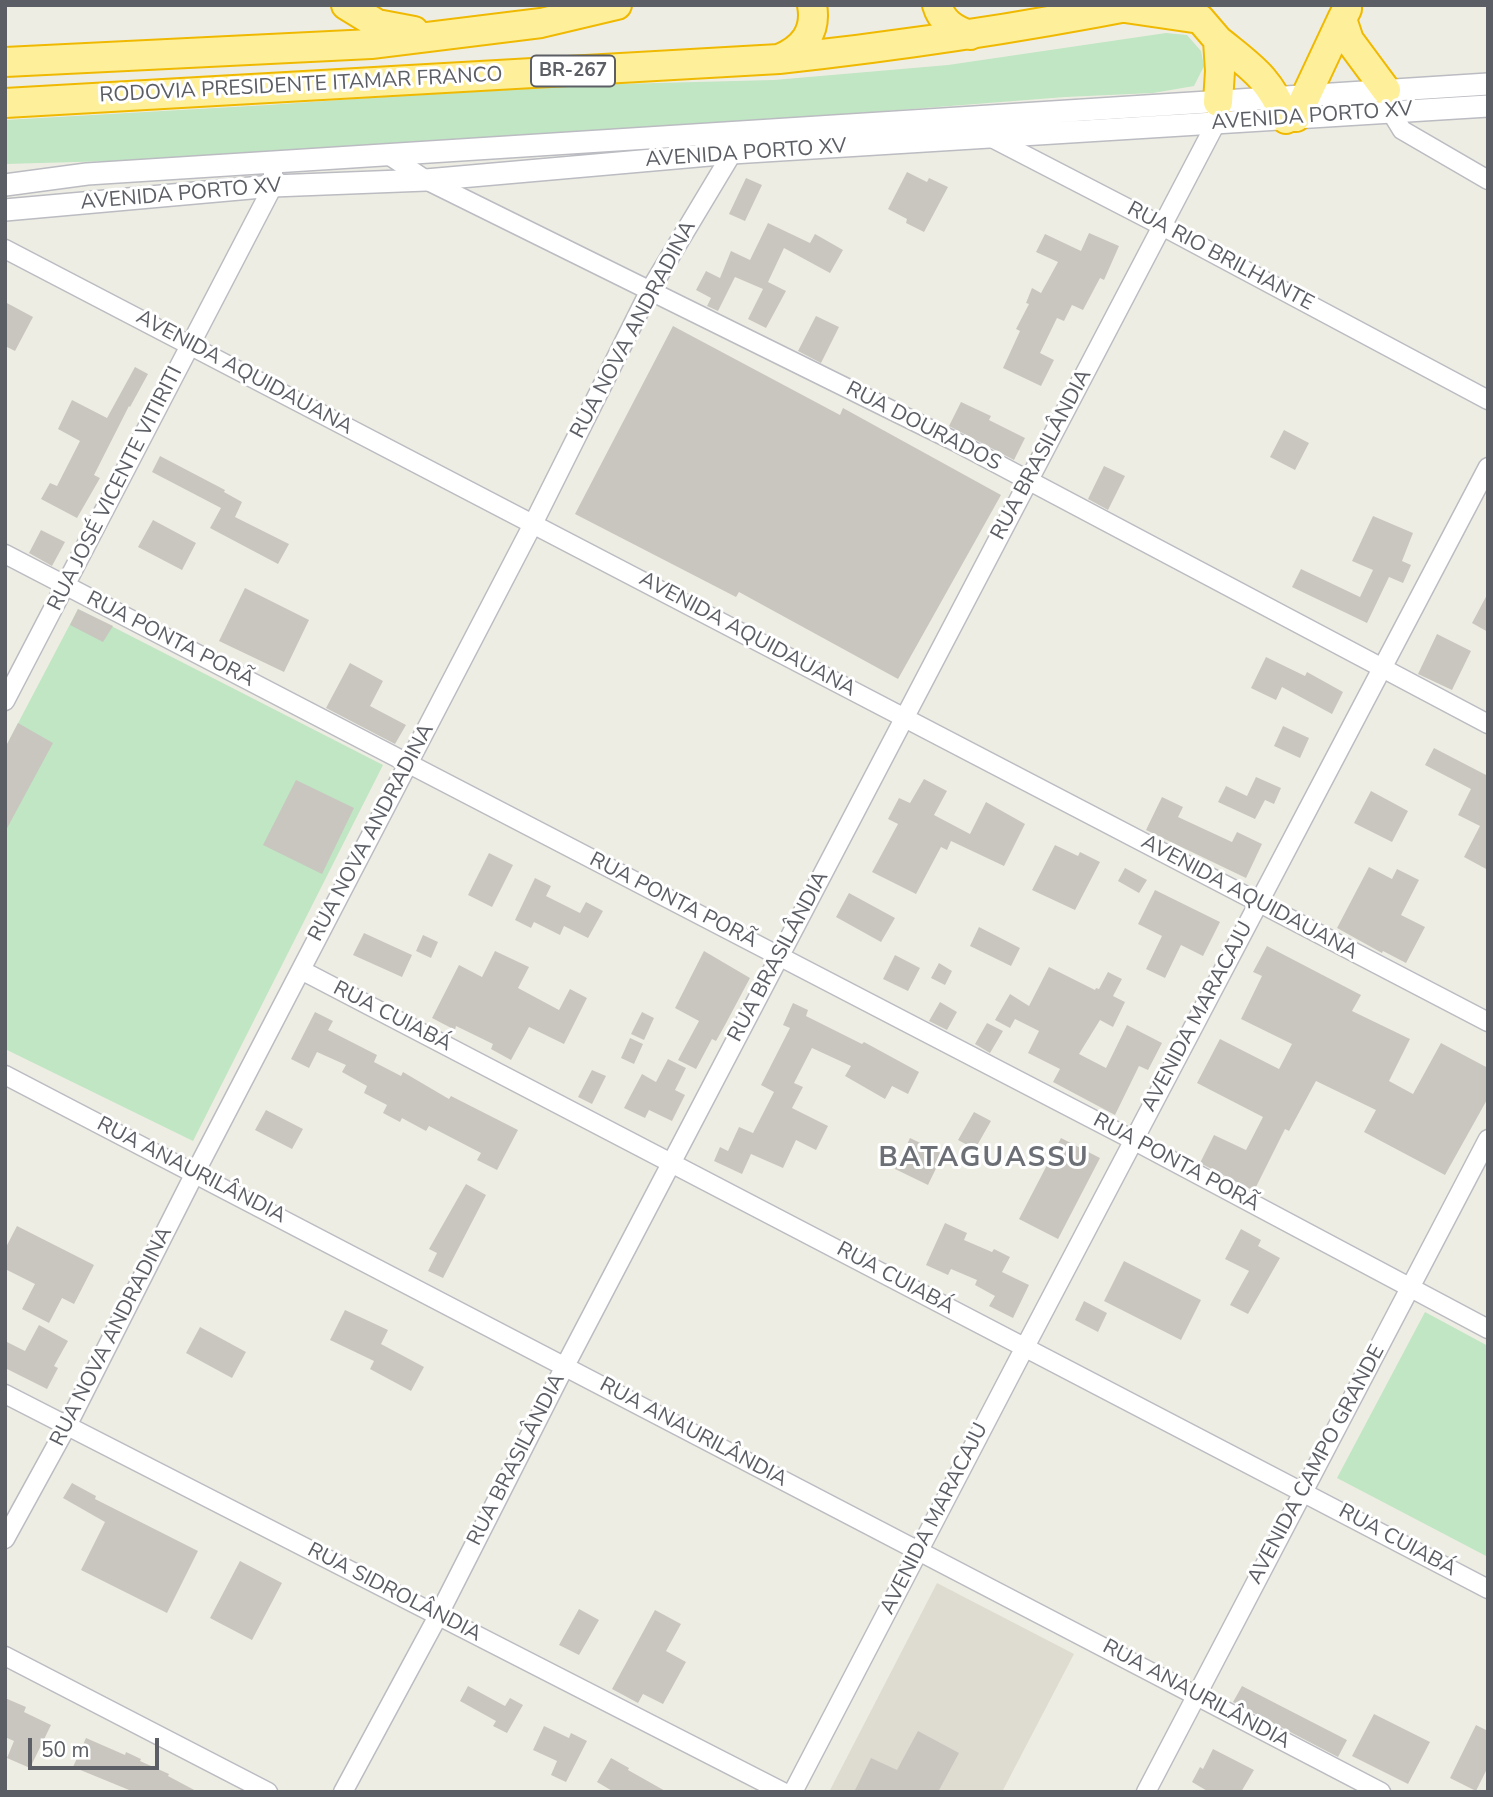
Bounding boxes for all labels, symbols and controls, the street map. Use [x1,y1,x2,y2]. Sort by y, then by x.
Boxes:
road number: BR-267 [531,55,615,86]
street label: RODOVIA PRESIDENTE ITAMAR FRANCO [99,63,503,109]
street label: AVENIDA PORTO XV [1211,97,1413,137]
street label: AVENIDA PORTO XV [645,134,847,174]
street label: AVENIDA PORTO XV [79,174,283,216]
street label: RUA RIO BRILHANTE [1122,197,1318,317]
street label: RUA NOVA ANDRADINA [566,217,702,443]
street label: AVENIDA AQUIDAUANA [131,305,357,441]
street label: RUA JOSÉ VICENTE VITIRITI [43,363,189,615]
street label: RUA BRASILÂNDIA [986,365,1098,545]
street label: RUA DOURADOS [841,377,1005,477]
street label: AVENIDA AQUIDAUANA [634,567,860,703]
street label: RUA PONTA PORÃ [82,587,258,693]
street label: RUA NOVA ANDRADINA [304,720,440,946]
street label: AVENIDA AQUIDAUANA [1136,830,1362,966]
street label: RUA PONTA PORÃ [585,848,761,954]
street label: RUA BRASILÂNDIA [723,867,835,1047]
street label: AVENIDA MARACAJU [1137,918,1259,1116]
street label: RUA CUIABÁ [329,976,455,1058]
street label: RUA PONTA PORÃ [1088,1108,1264,1218]
street label: RUA ANAURILÂNDIA [92,1112,290,1230]
district label: BATAGUASSU [880,1142,1088,1176]
street label: RUA NOVA ANDRADINA [46,1223,178,1451]
street label: RUA CUIABÁ [832,1238,958,1320]
street label: AVENIDA CAMPO GRANDE [1243,1341,1391,1589]
street label: RUA BRASILÂNDIA [463,1370,571,1550]
street label: RUA ANAURILÂNDIA [595,1373,791,1493]
street label: AVENIDA MARACAJU [876,1419,994,1619]
street label: RUA CUIABÁ [1334,1500,1460,1582]
street label: RUA SIDROLÂNDIA [303,1538,485,1648]
street label: RUA ANAURILÂNDIA [1098,1635,1294,1755]
scale bar [32,1724,163,1768]
text: 50 m [41,1736,90,1764]

